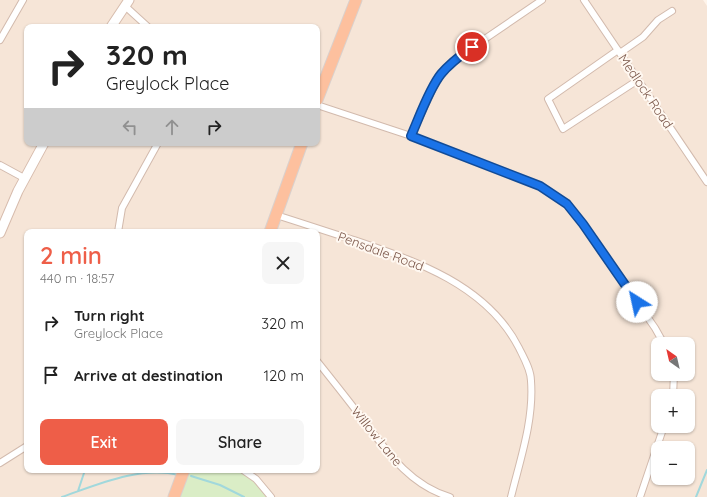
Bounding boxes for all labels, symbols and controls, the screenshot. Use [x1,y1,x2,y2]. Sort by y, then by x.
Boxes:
pin [455,30,489,64]
icon: arrive [461,36,483,58]
text: 320 m [106,37,188,72]
icon: right [40,40,92,92]
street label: Medlock Road [615,51,677,131]
text: Greylock Place [106,72,229,95]
icon: left [119,116,141,138]
icon: ahead [161,116,183,138]
icon: right [203,116,225,138]
street label: Pensdale Road [336,228,426,274]
text: 2 min [40,240,102,270]
button: close [262,242,304,284]
text: 440 m · 18:57 [40,270,115,286]
position arrow [616,281,658,323]
text: Turn right [74,306,145,325]
icon: right [40,312,62,334]
text: 320 m [261,314,304,333]
text: Greylock Place [74,325,163,341]
north arrow [651,337,695,381]
map controls [651,337,695,485]
icon: arrive [40,364,62,386]
text: Arrive at destination [74,366,223,385]
text: 120 m [263,366,304,385]
button: + [651,389,695,433]
street label: Willow Lane [348,403,406,469]
button: Exit [40,419,168,465]
button: Share [176,419,304,465]
button: − [651,441,695,485]

